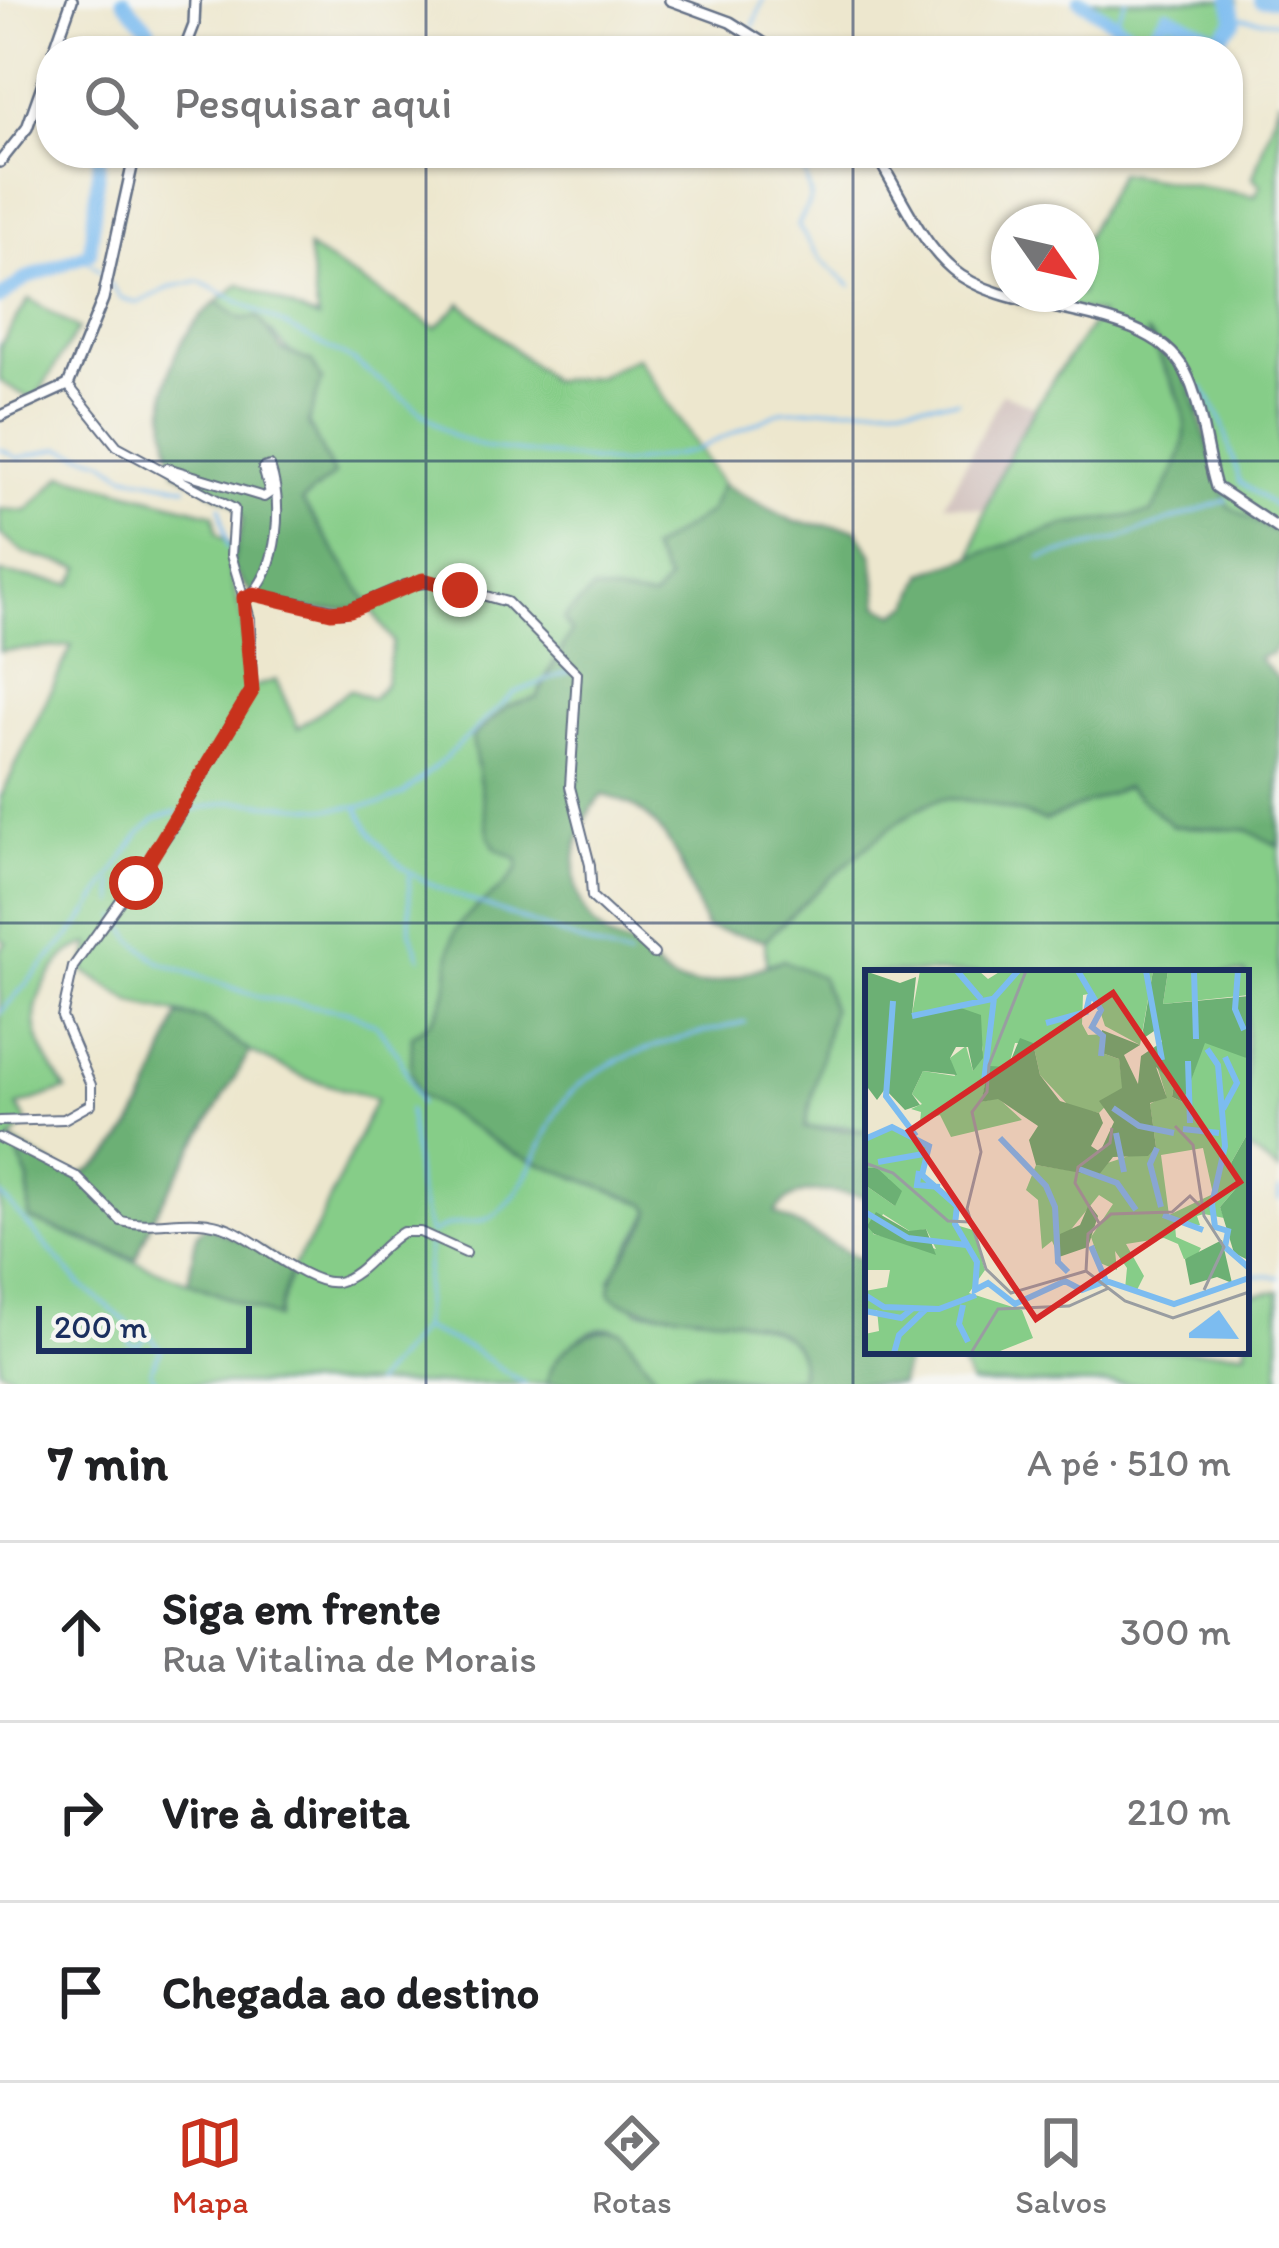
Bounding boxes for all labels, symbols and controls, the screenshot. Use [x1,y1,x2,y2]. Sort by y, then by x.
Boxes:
search box [36,36,1243,168]
icon: search [78,69,144,135]
text: Pesquisar aqui [174,75,452,129]
north arrow [991,204,1099,312]
route end [433,563,487,617]
route start [109,856,163,910]
inset map [865,970,1249,1354]
scale bar [36,1300,252,1353]
text: 200 m [54,1307,147,1346]
text: 7 min [48,1432,168,1493]
text: A pé · 510 m [1027,1439,1231,1486]
text: Siga em frente [162,1581,441,1635]
icon: ahead [48,1599,114,1665]
text: 300 m [1120,1608,1231,1655]
text: Rua Vitalina de Morais [162,1635,537,1682]
icon: right [48,1779,114,1845]
text: Vire à direita [162,1785,410,1839]
text: 210 m [1127,1788,1231,1835]
icon: arrive [48,1959,114,2025]
text: Chegada ao destino [162,1965,539,2019]
tab: Mapa [172,2110,249,2221]
tab: Rotas [592,2110,672,2221]
tab: Salvos [1015,2110,1107,2221]

